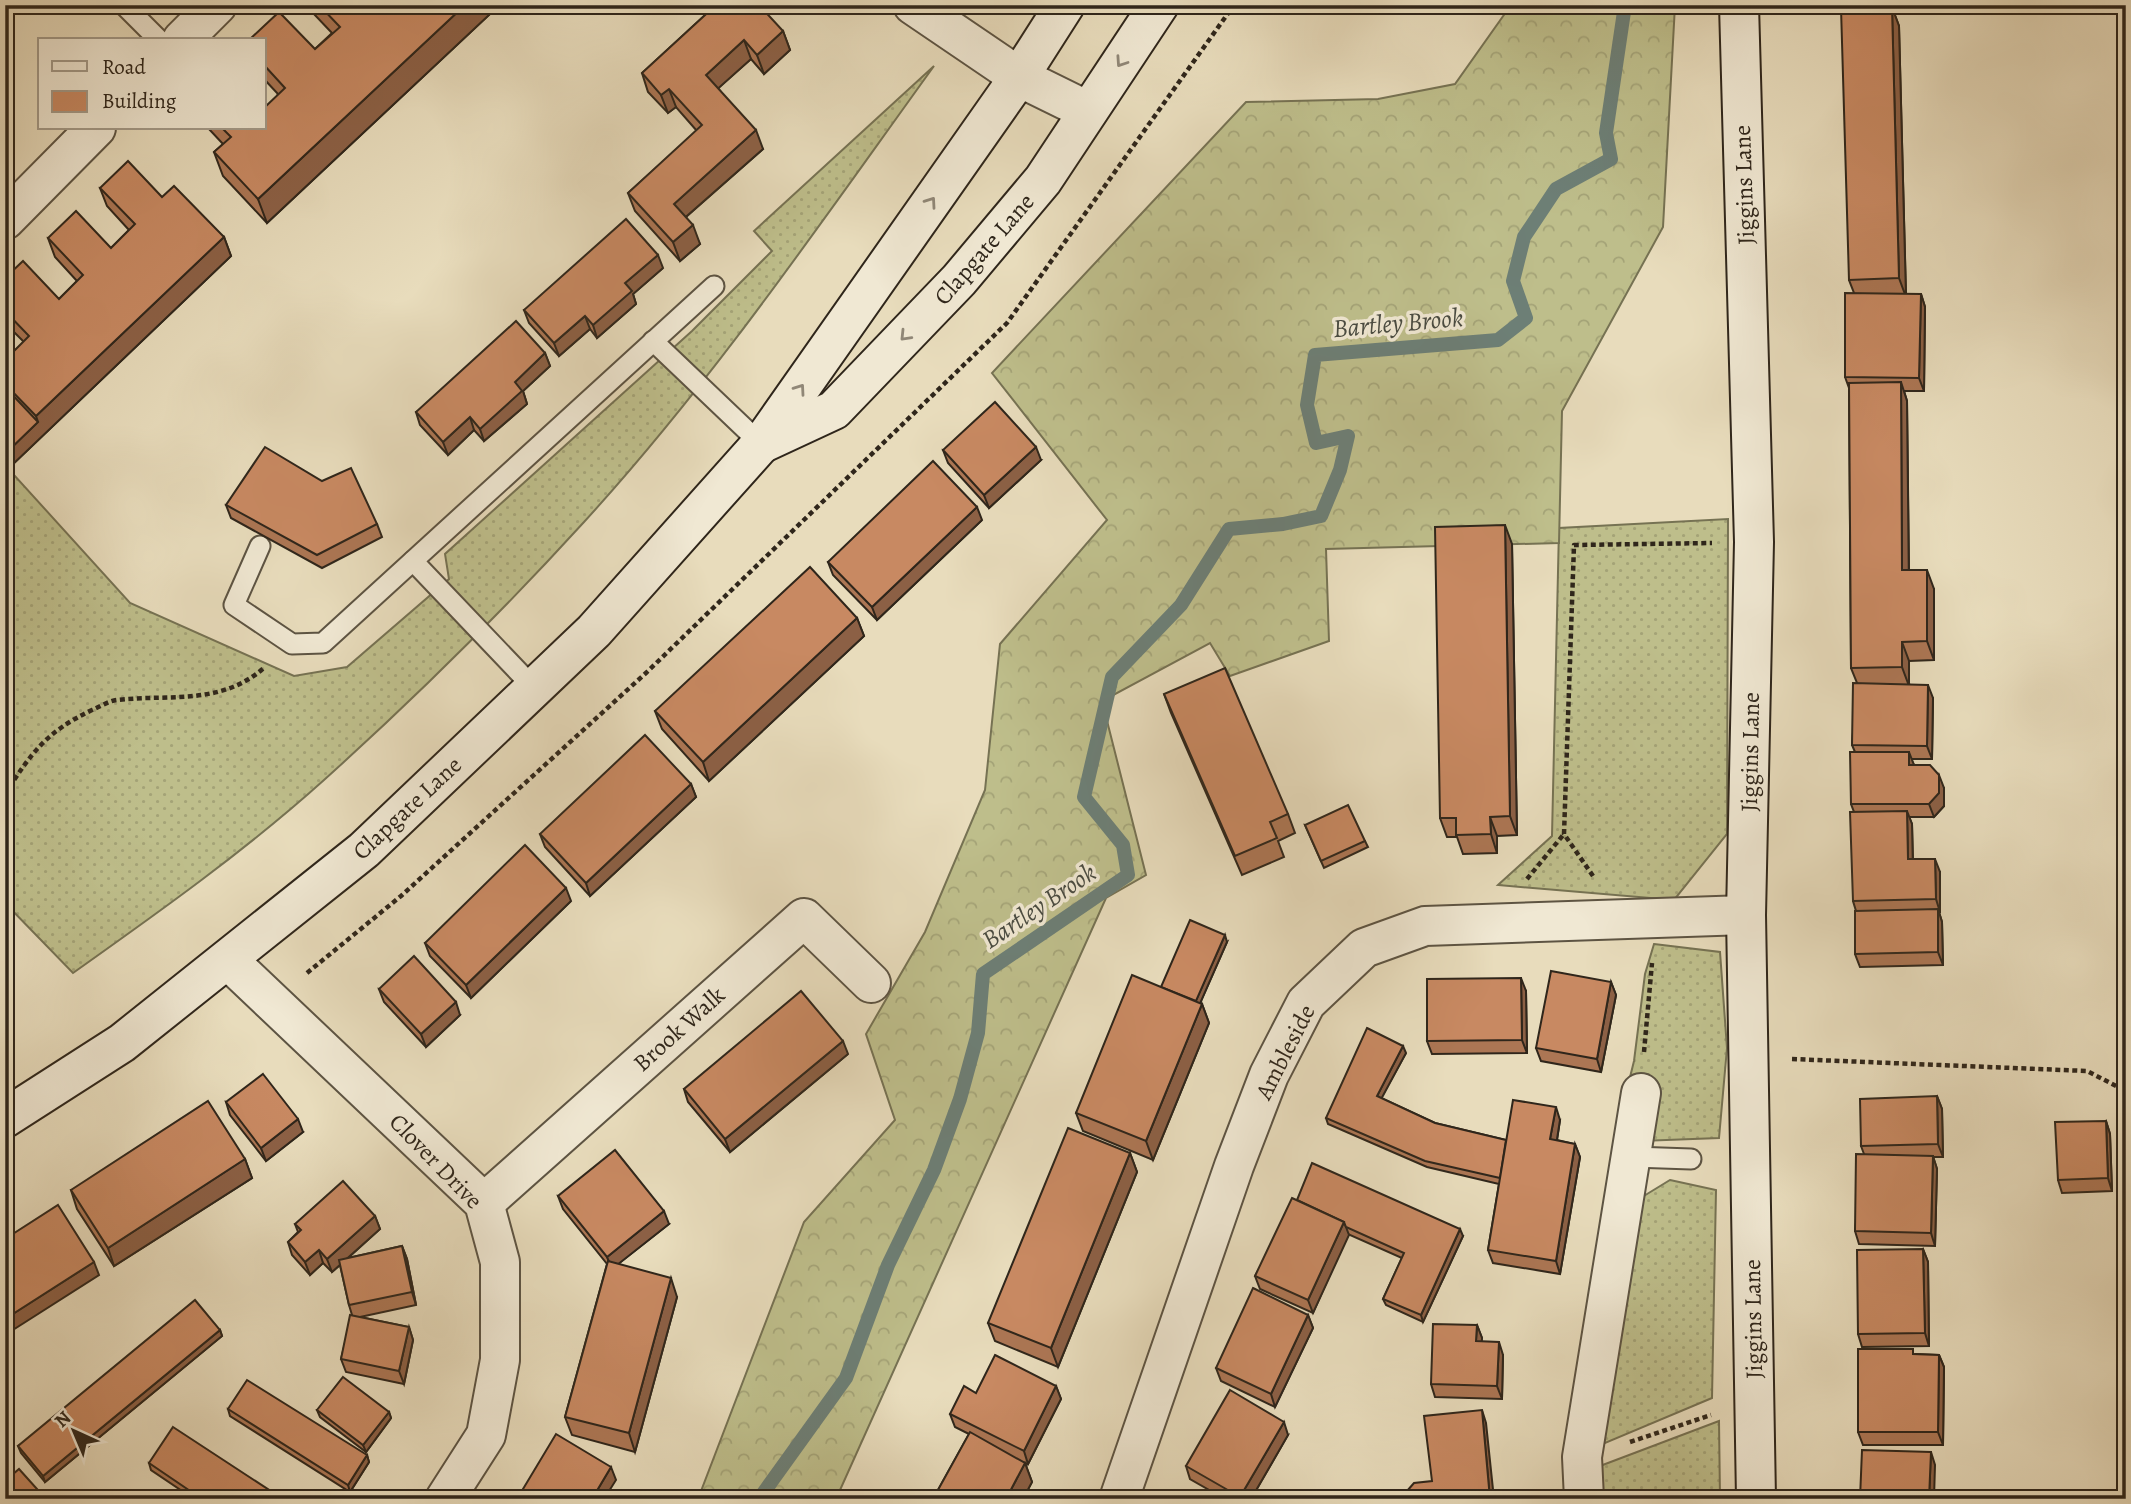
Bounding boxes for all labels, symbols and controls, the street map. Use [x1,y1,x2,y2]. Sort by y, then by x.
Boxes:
legend [38,38,266,130]
text: Road [102,53,146,81]
one-way arrow [1117,54,1129,67]
text: Building [102,87,177,115]
street label: Jiggins Lane [1726,125,1762,245]
street label: Clapgate Lane [927,186,1041,312]
one-way arrow [923,197,935,210]
water label: Bartley Brook [1331,300,1465,346]
one-way arrow [901,328,914,341]
one-way arrow [792,384,804,397]
street label: Jiggins Lane [1733,692,1767,812]
street label: Clapgate Lane [346,749,468,867]
water label: Bartley Brook [975,855,1103,957]
street label: Brook Walk [626,979,732,1079]
street label: Ambleside [1247,999,1322,1106]
street label: Clover Drive [382,1106,490,1216]
street label: Jiggins Lane [1736,1259,1770,1379]
north arrow [38,1396,108,1466]
text: N [49,1405,77,1434]

